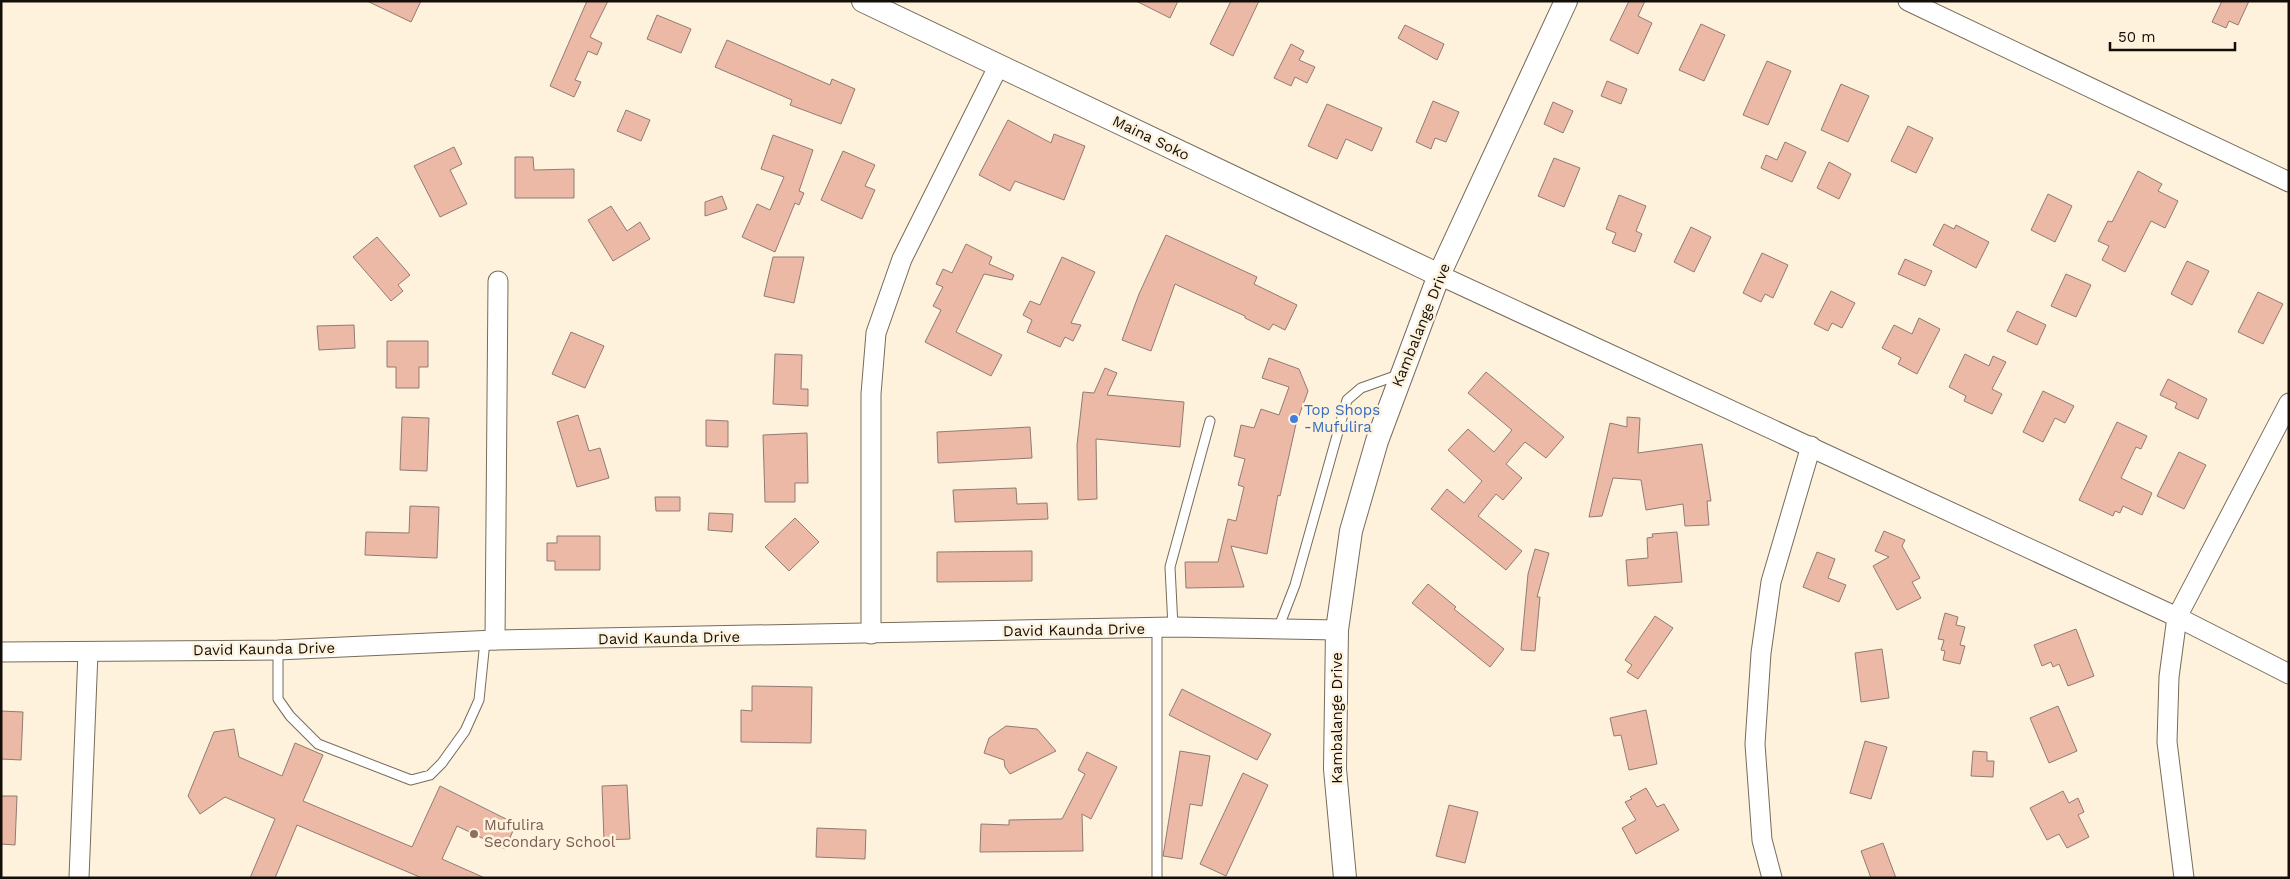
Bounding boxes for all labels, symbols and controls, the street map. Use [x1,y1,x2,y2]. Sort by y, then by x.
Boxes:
scale bar [2110,20,2235,52]
text: 50 m [2118,28,2155,46]
street label: Maina Soko [1109,112,1193,164]
street label: Kambalange Drive [1388,261,1454,389]
place label: Top Shops -Mufulira [1304,401,1380,436]
marker: Top Shops -Mufulira [1288,413,1300,425]
street label: David Kaunda Drive [1003,620,1145,640]
street label: David Kaunda Drive [598,628,740,648]
street label: David Kaunda Drive [193,639,335,659]
street label: Kambalange Drive [1328,652,1346,784]
place label: Mufulira Secondary School [484,816,616,851]
marker: Mufulira Secondary School [468,828,480,840]

